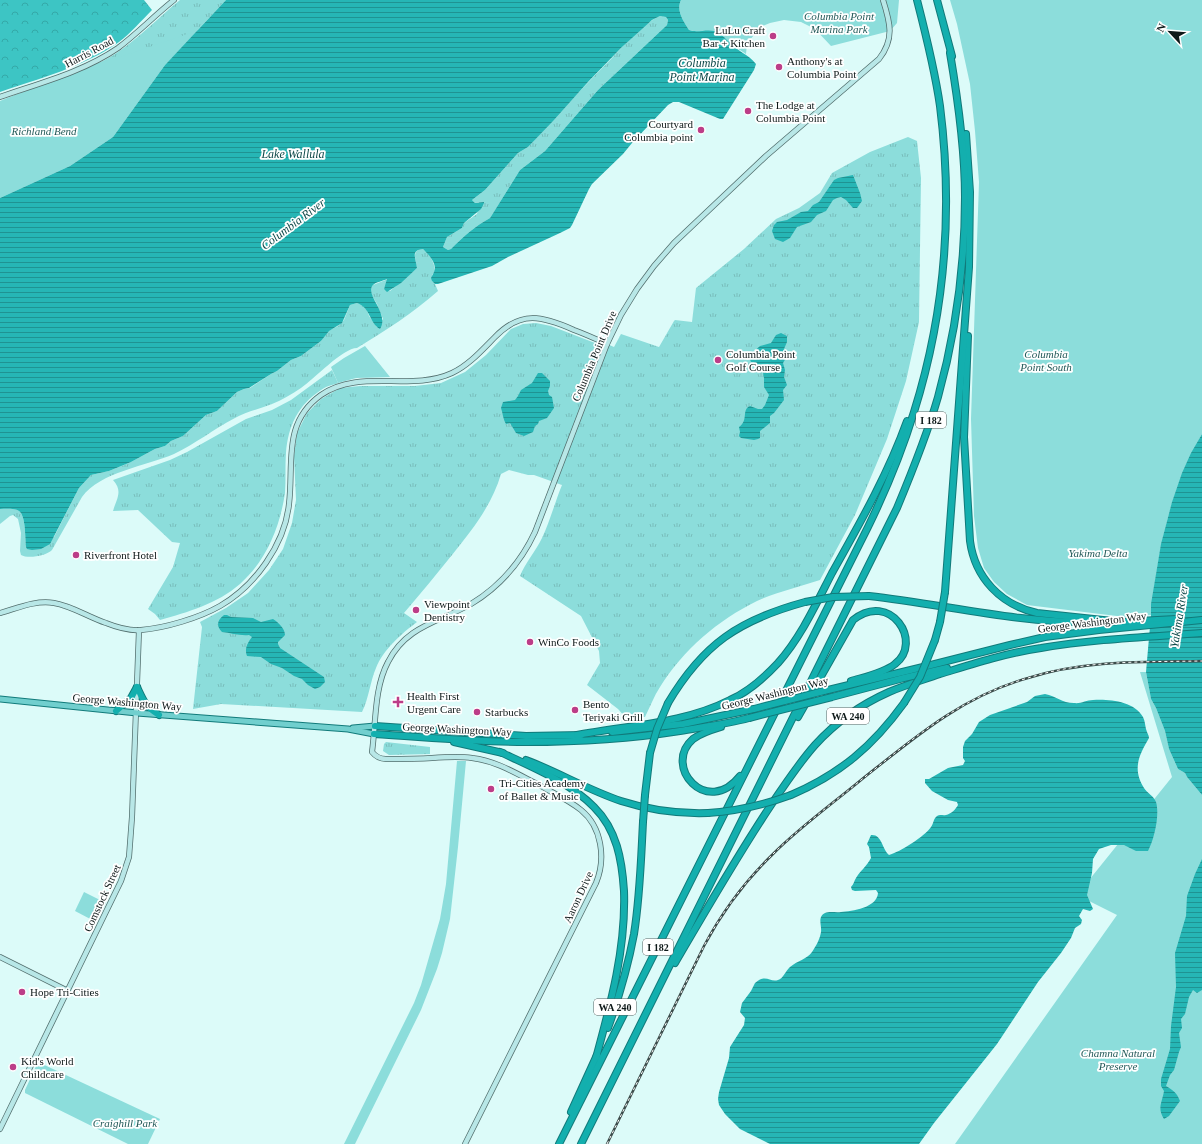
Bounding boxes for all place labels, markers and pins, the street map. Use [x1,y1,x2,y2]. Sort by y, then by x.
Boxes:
place label: LuLu Craft Bar + Kitchen [703,24,765,49]
marker: LuLu Craft Bar + Kitchen [768,31,778,41]
place label: Anthony's at Columbia Point [787,55,856,80]
marker: Anthony's at Columbia Point [774,62,784,72]
place label: The Lodge at Columbia Point [756,99,825,124]
marker: The Lodge at Columbia Point [743,106,753,116]
place label: Courtyard Columbia point [624,118,693,143]
marker: Courtyard Columbia point [696,125,706,135]
place label: Columbia Point Golf Course [726,348,795,373]
marker: Columbia Point Golf Course [713,355,723,365]
place label: Riverfront Hotel [84,549,157,561]
marker: Riverfront Hotel [71,550,81,560]
place label: Viewpoint Dentistry [424,598,470,623]
marker: Viewpoint Dentistry [411,605,421,615]
place label: WinCo Foods [538,636,599,648]
marker: WinCo Foods [525,637,535,647]
place label: Health First Urgent Care [407,690,461,715]
marker: Health First Urgent Care [392,696,404,708]
place label: Bento Teriyaki Grill [583,698,643,723]
marker: Bento Teriyaki Grill [570,705,580,715]
place label: Starbucks [485,706,528,718]
marker: Starbucks [472,707,482,717]
place label: Tri-Cities Academy of Ballet & Music [499,777,586,802]
marker: Tri-Cities Academy of Ballet & Music [486,784,496,794]
place label: Hope Tri-Cities [30,986,99,998]
marker: Hope Tri-Cities [17,987,27,997]
place label: Kid's World Childcare [21,1055,74,1080]
marker: Kid's World Childcare [8,1062,18,1072]

